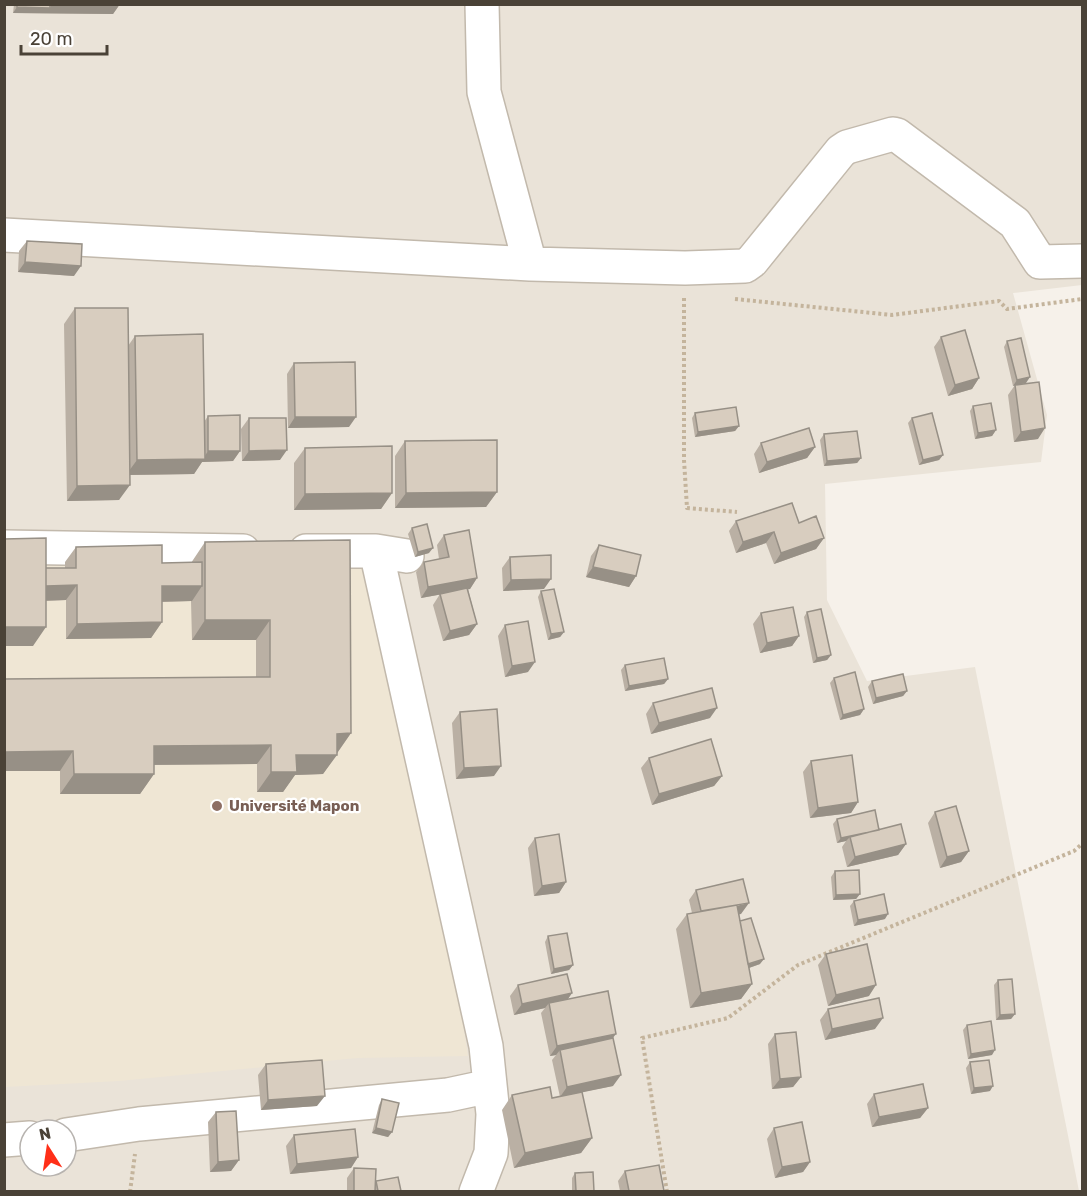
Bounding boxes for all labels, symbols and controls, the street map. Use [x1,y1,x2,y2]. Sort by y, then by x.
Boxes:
scale bar [21,18,106,56]
text: 20 m [30,28,72,50]
place label: Université Mapon [229,797,359,815]
marker: Université Mapon [210,799,224,813]
north arrow [18,1118,78,1178]
text: N [37,1123,53,1144]

